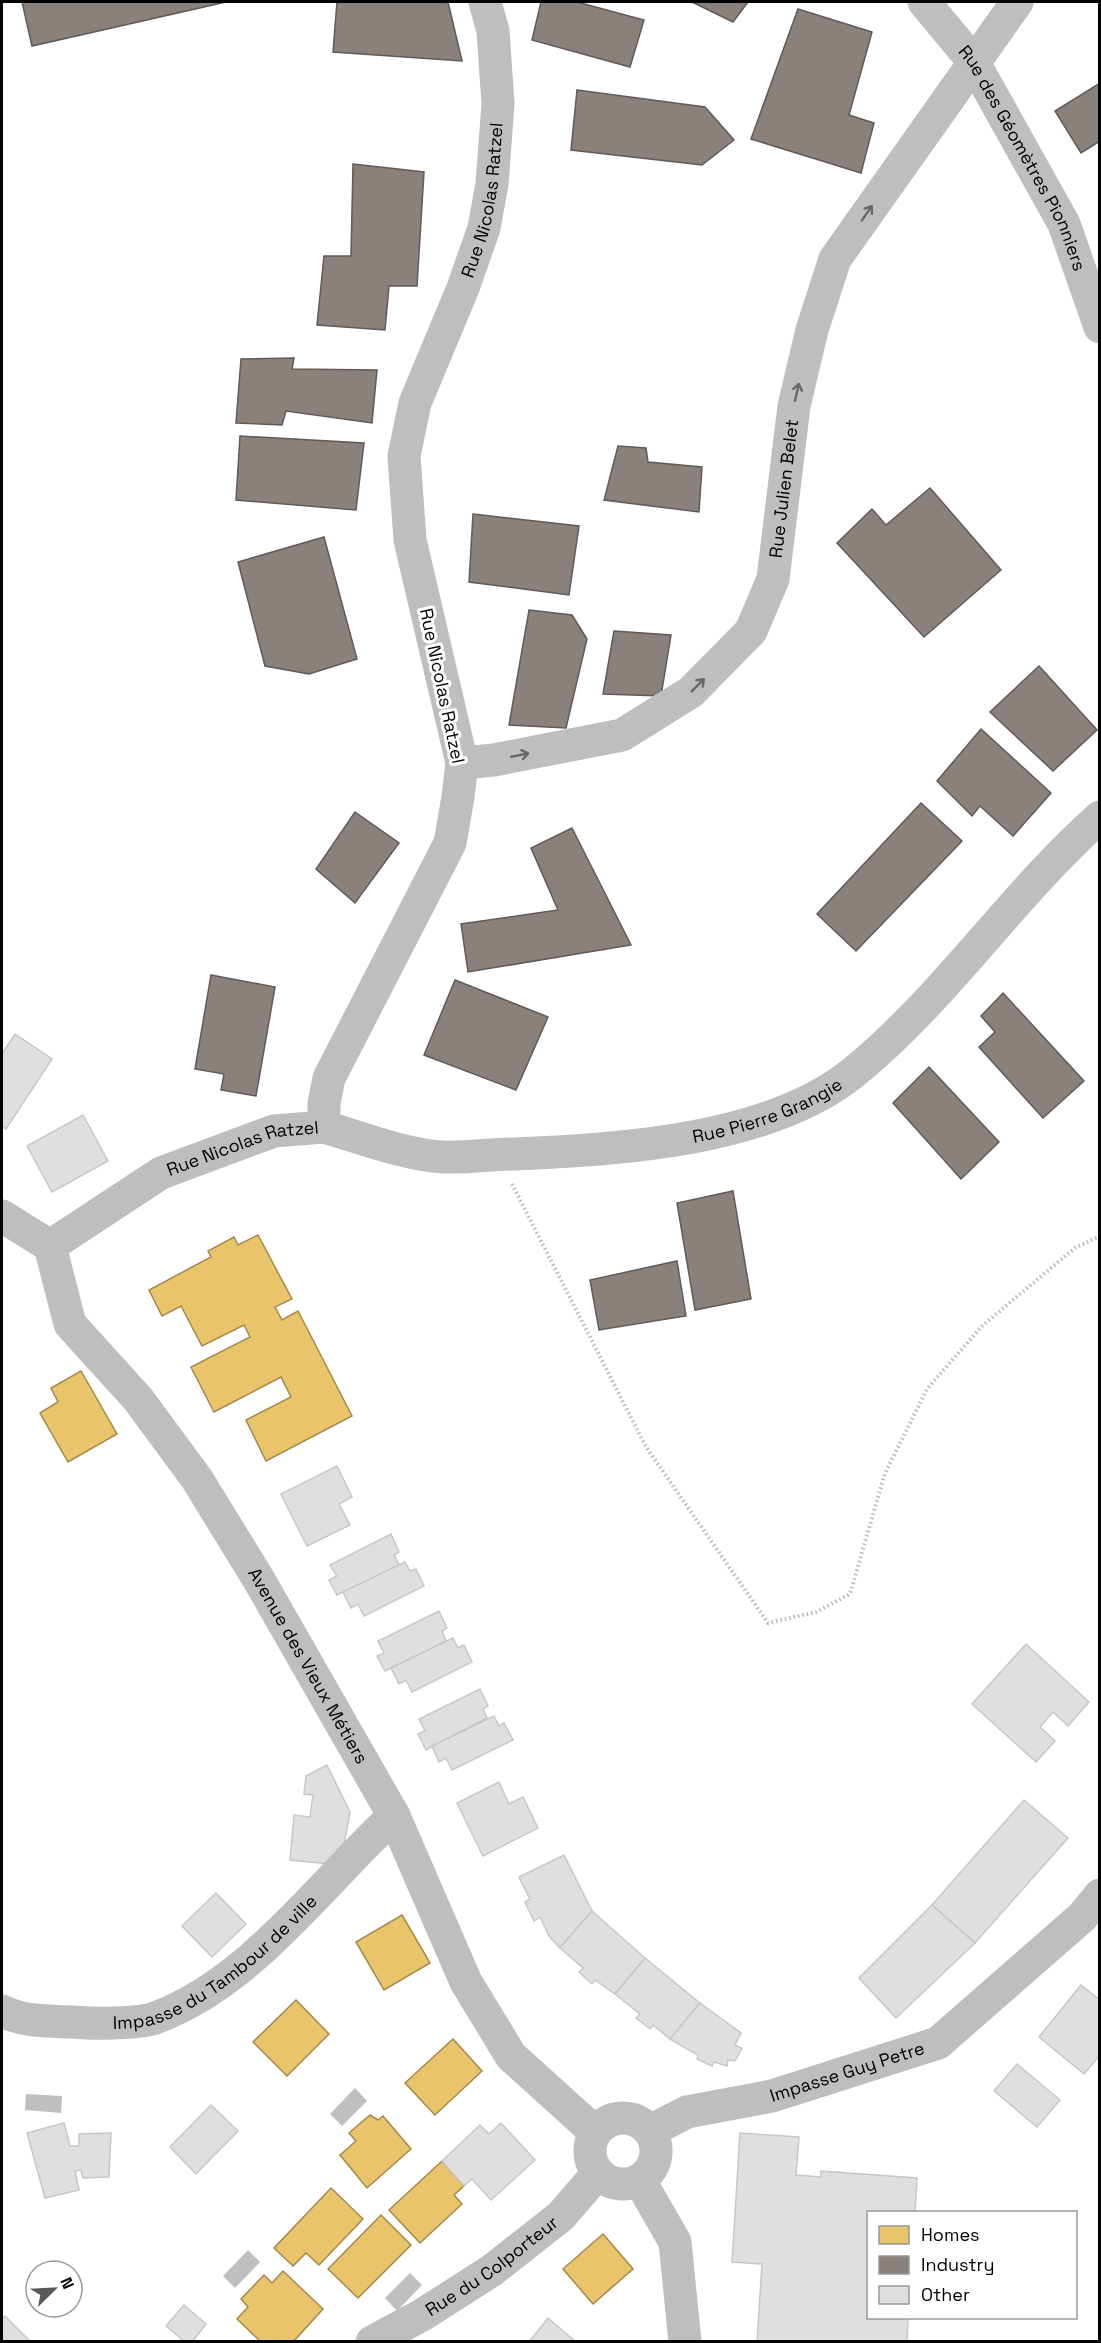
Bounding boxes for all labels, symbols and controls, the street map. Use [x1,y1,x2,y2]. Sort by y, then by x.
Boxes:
street label: Rue des Géomètres Pionniers [954,40,1091,274]
street label: Rue Nicolas Ratzel [456,122,508,281]
one-way arrow [861,205,873,221]
one-way arrow [792,383,803,402]
street label: Rue Julien Belet [764,418,803,559]
street label: Rue Nicolas Ratzel [415,606,470,766]
one-way arrow [690,678,705,693]
one-way arrow [510,749,529,760]
street label: Rue Pierre Grangie [690,1072,846,1148]
street label: Rue Nicolas Ratzel [163,1115,319,1181]
street label: Avenue des Vieux Métiers [243,1563,374,1768]
street label: Impasse du Tambour de ville [112,1890,322,2034]
street label: Impasse Guy Petre [767,2036,927,2107]
street label: Rue du Colporteur [421,2211,563,2321]
legend [867,2211,1077,2319]
text: Homes [921,2223,980,2246]
text: Industry [921,2253,994,2276]
north arrow [24,2259,84,2319]
text: N [55,2274,79,2292]
text: Other [921,2283,970,2306]

